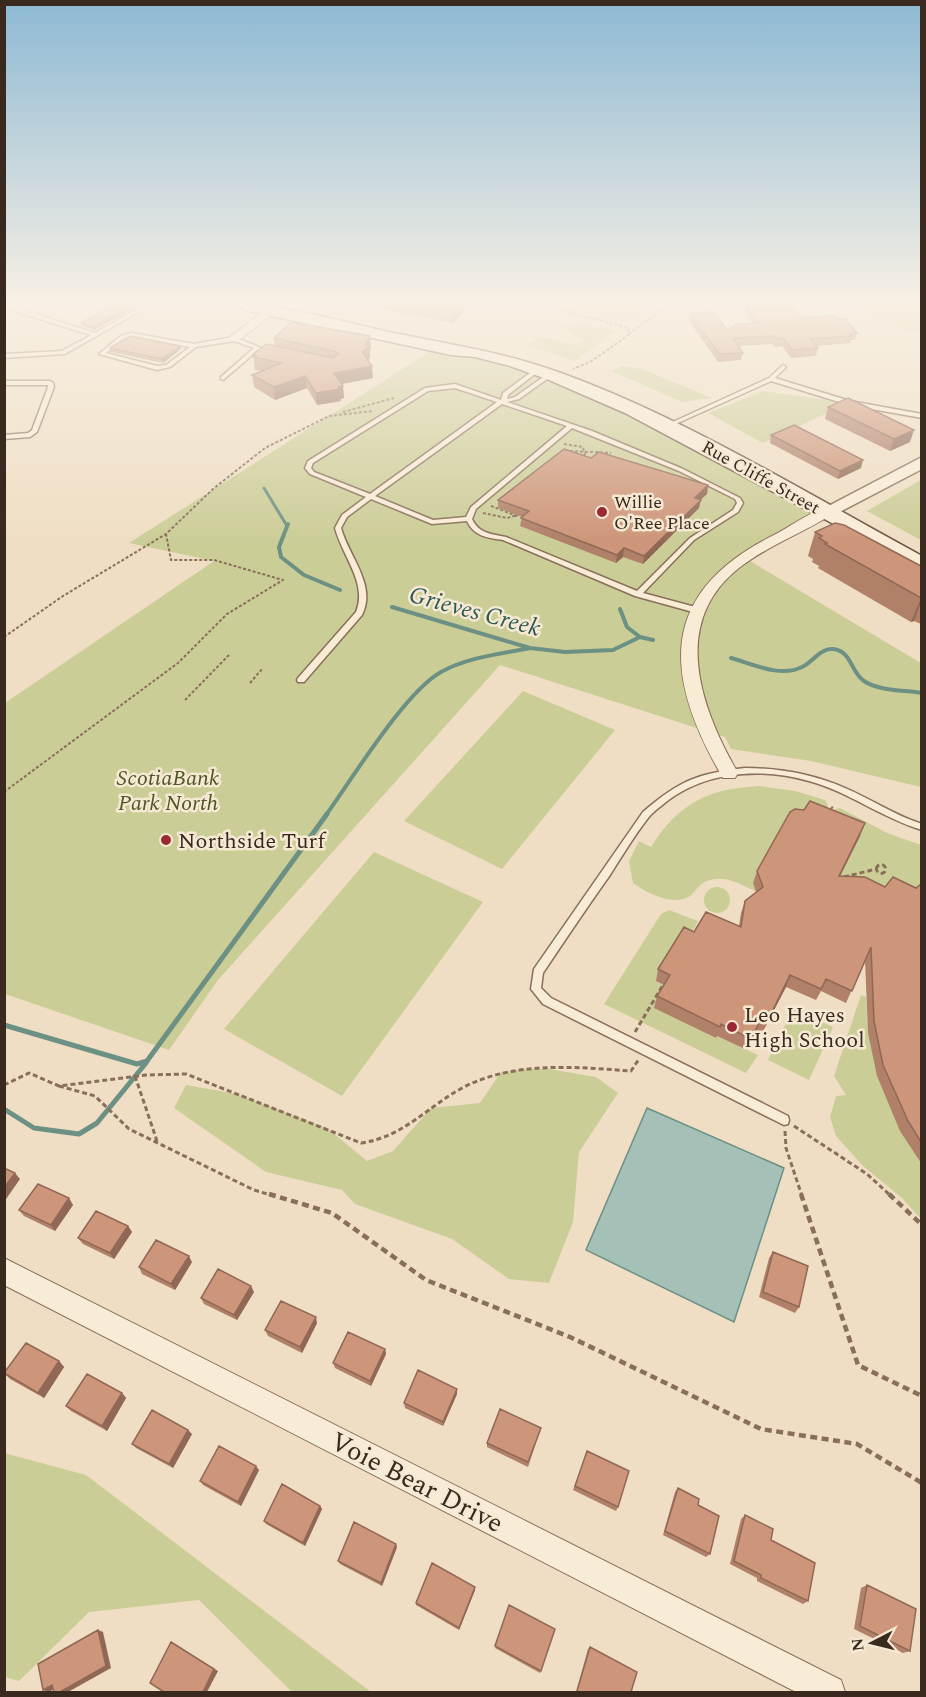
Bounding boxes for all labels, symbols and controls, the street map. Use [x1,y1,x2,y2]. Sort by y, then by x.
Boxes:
street label: Rue Cliffe Street [697,434,825,521]
place label: Willie O'Ree Place [614,489,710,537]
marker: Willie O'Ree Place [595,505,609,519]
water label: Grieves Creek [405,577,545,647]
park label: ScotiaBank Park North [117,762,219,820]
place label: Northside Turf [178,825,327,858]
marker: Northside Turf [159,833,173,847]
place label: Leo Hayes High School [744,999,865,1057]
marker: Leo Hayes High School [725,1020,739,1034]
street label: Voie Bear Drive [323,1421,511,1545]
north arrow [842,1613,902,1673]
text: N [845,1637,871,1653]

